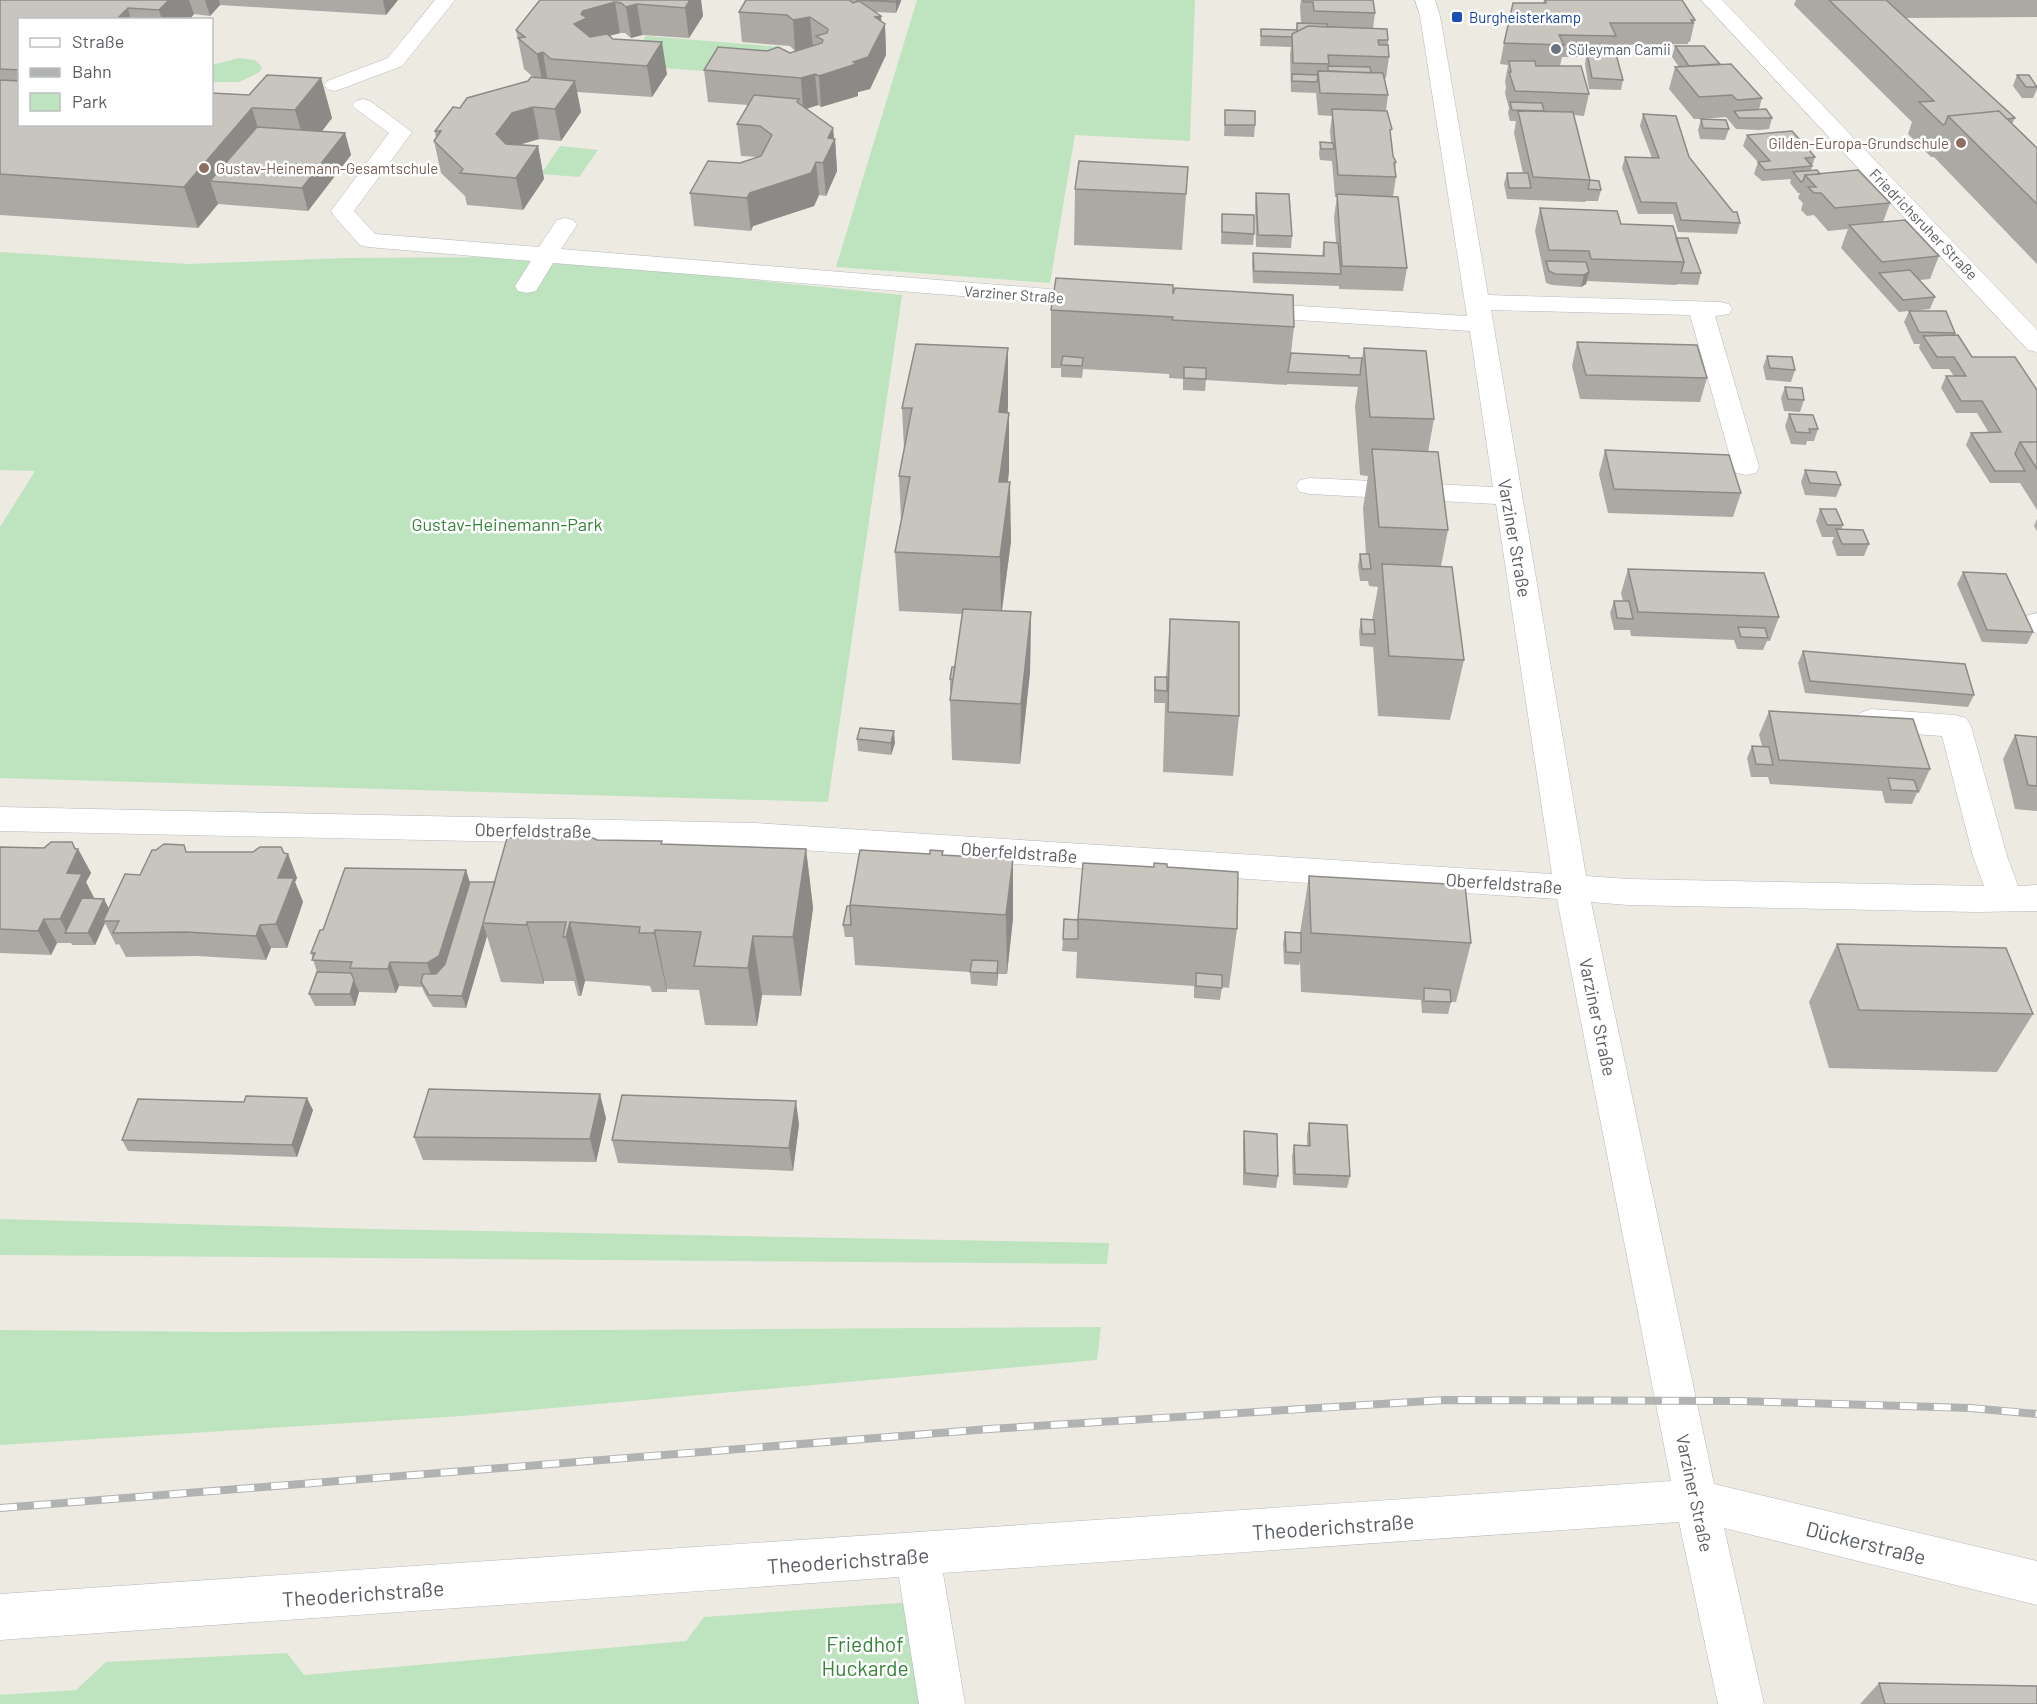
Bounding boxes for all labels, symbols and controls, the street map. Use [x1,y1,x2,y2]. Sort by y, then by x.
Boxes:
place label: Burgheisterkamp [1469,8,1581,26]
marker: Burgheisterkamp [1450,10,1464,24]
legend [18,18,213,126]
text: Straße [72,30,124,52]
place label: Süleyman Camii [1568,40,1671,58]
marker: Süleyman Camii [1549,42,1563,56]
text: Bahn [72,60,112,82]
text: Park [72,90,107,112]
place label: Gilden-Europa-Grundschule [1768,134,1949,152]
marker: Gilden-Europa-Grundschule [1954,136,1968,150]
place label: Gustav-Heinemann-Gesamtschule [216,159,438,177]
marker: Gustav-Heinemann-Gesamtschule [197,161,211,175]
street label: Friedrichsruher Straße [1866,165,1982,283]
street label: Varziner Straße [964,282,1064,306]
street label: Varziner Straße [1494,477,1536,599]
park label: Gustav-Heinemann-Park [411,513,603,535]
street label: Oberfeldstraße [474,818,592,842]
street label: Oberfeldstraße [960,837,1078,867]
street label: Oberfeldstraße [1445,868,1563,898]
street label: Varziner Straße [1575,956,1621,1078]
street label: Varziner Straße [1672,1432,1718,1554]
street label: Theoderichstraße [1251,1508,1415,1544]
street label: Dückerstraße [1803,1515,1929,1569]
street label: Theoderichstraße [766,1542,930,1578]
street label: Theoderichstraße [281,1575,445,1611]
park label: Friedhof Huckarde [821,1631,909,1680]

